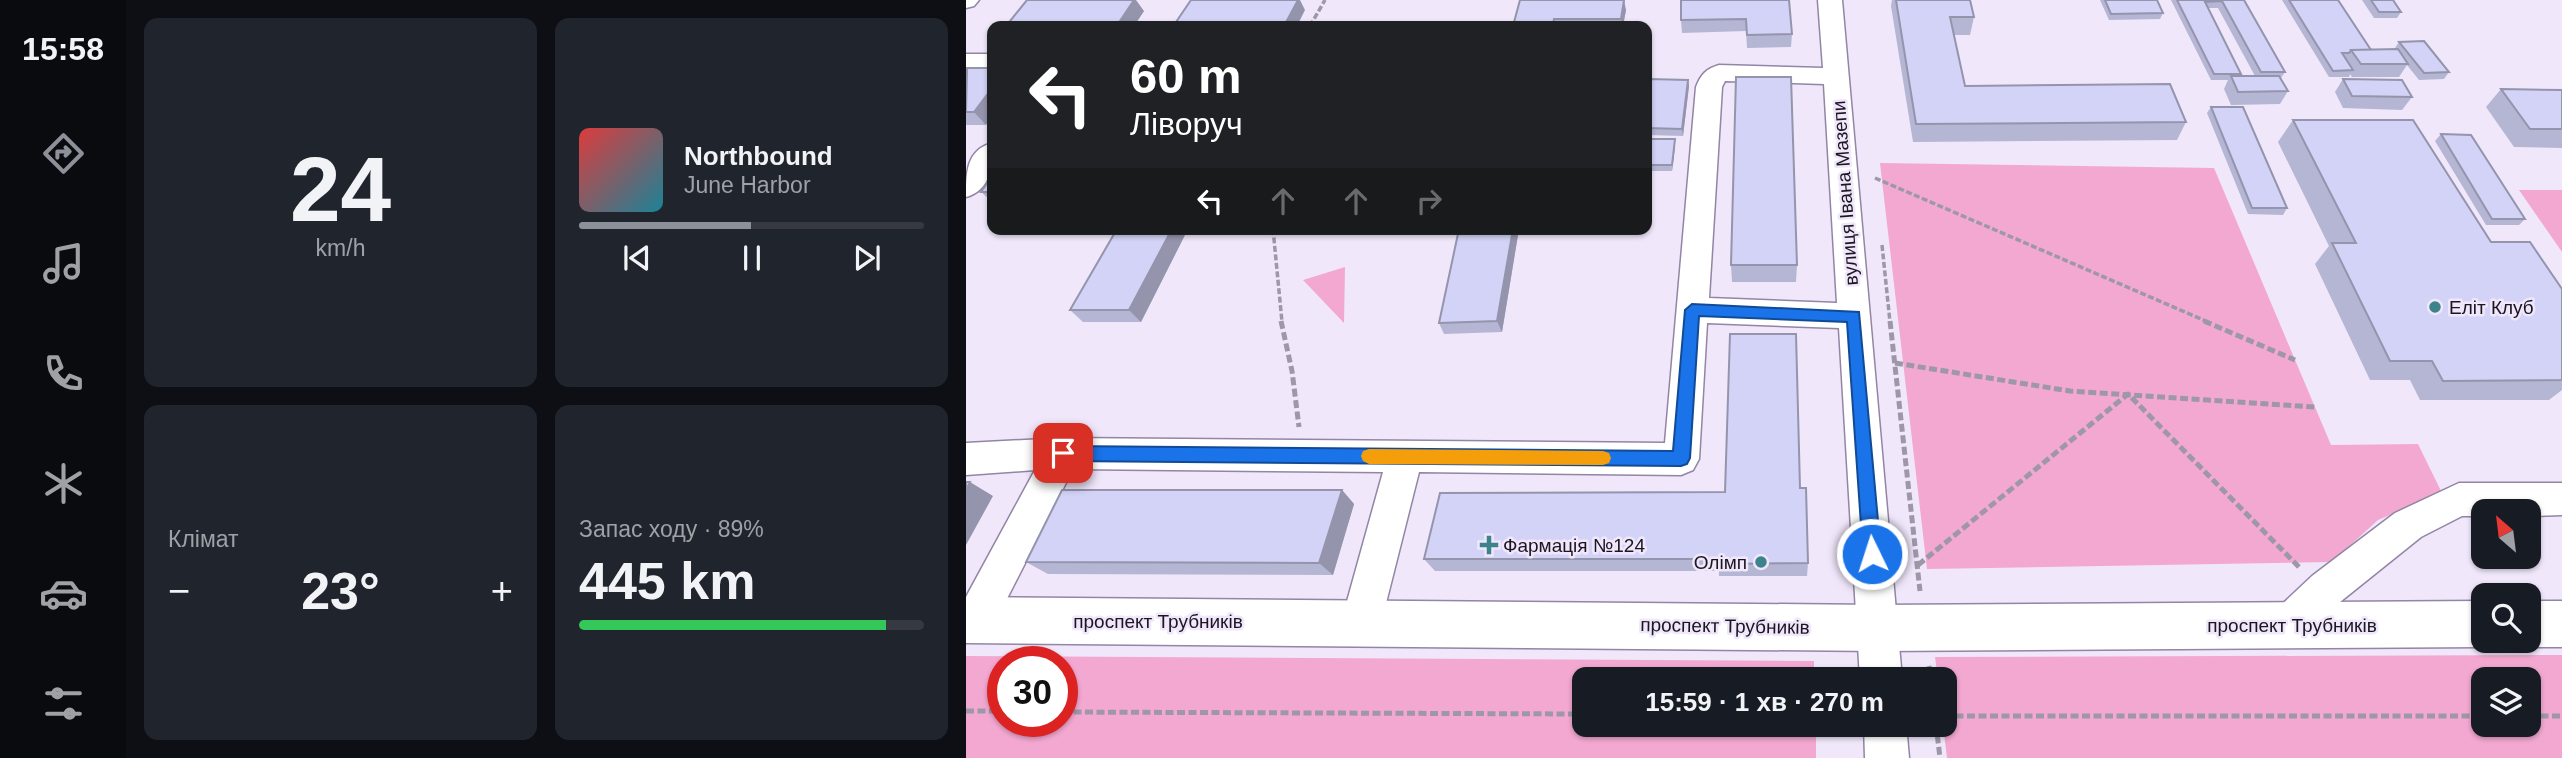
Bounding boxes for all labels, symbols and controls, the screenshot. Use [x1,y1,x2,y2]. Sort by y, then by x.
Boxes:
text: 15:58 [22,31,104,67]
icon: left [1015,49,1106,140]
text: 60 m [1130,49,1242,103]
street label: вулиця Івана Мазепи [1828,100,1862,286]
text: Ліворуч [1130,106,1243,142]
icon: directions [39,129,88,178]
text: 24 [290,139,391,240]
text: Northbound [684,141,833,171]
text: June Harbor [684,172,811,198]
icon: left [1191,182,1229,220]
icon: ahead [1264,182,1302,220]
icon: ahead [1337,182,1375,220]
icon: right [1410,182,1448,220]
text: km/h [316,235,365,261]
icon: music [39,239,88,288]
icon: previous [618,239,656,277]
icon: pause [733,239,771,277]
icon: next [848,239,886,277]
place label: Еліт Клуб [2449,297,2534,318]
marker: Еліт Клуб [2427,299,2443,315]
icon: phone [39,349,88,398]
pin [1033,423,1093,483]
icon: arrive [1044,434,1082,472]
icon: climate [39,459,88,508]
north arrow [2471,499,2541,569]
map controls [2471,499,2541,737]
text: Запас ходу · 89% [579,516,764,542]
position arrow [1835,517,1909,591]
text: Клімат [168,526,239,552]
place label: Фармація №124 [1503,535,1645,556]
marker: Фармація №124 [1481,537,1497,553]
text: 445 km [579,552,755,610]
place label: Олімп [1694,552,1747,573]
marker: Олімп [1753,554,1769,570]
text: 23° [301,562,380,620]
icon: car [39,569,88,618]
text: − [168,570,190,612]
text: + [491,570,513,612]
button: search [2471,583,2541,653]
street label: проспект Трубників [1073,611,1243,632]
street label: проспект Трубників [1640,614,1810,638]
street label: проспект Трубників [2207,615,2377,636]
speed limit sign: 30 [987,646,1078,737]
button: layers [2471,667,2541,737]
icon: filters [39,679,88,728]
text: 15:59 · 1 хв · 270 m [1645,687,1884,717]

